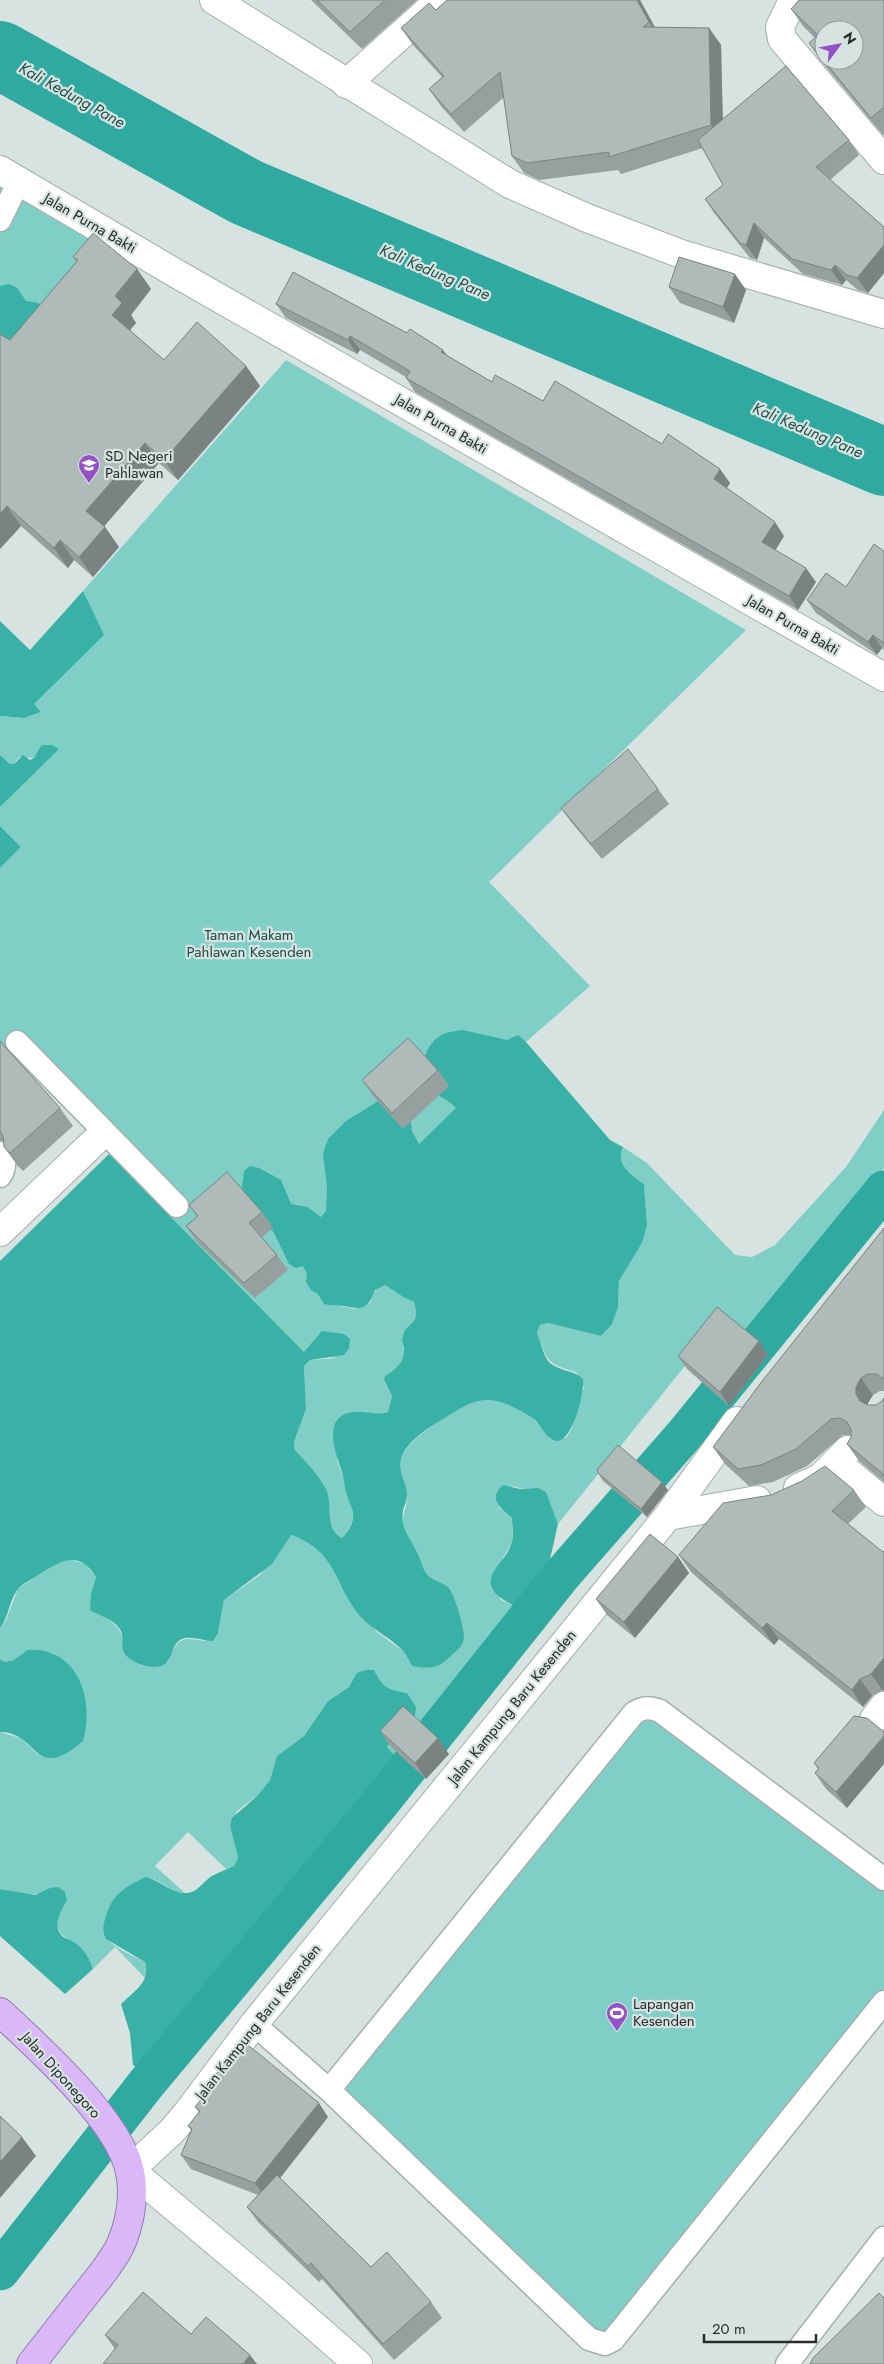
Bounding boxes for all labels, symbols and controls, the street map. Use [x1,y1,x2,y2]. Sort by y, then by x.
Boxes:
north arrow [814,20,864,70]
text: N [839,28,861,48]
water label: Kali Kedung Pane [15,56,129,134]
street label: Jalan Purna Bakti [38,186,141,259]
water label: Kali Kedung Pane [376,238,494,306]
street label: Jalan Purna Bakti [389,387,492,460]
water label: Kali Kedung Pane [749,396,867,464]
place label: SD Negeri Pahlawan [105,445,173,484]
school or university icon: SD Negeri Pahlawan [77,453,101,484]
street label: Jalan Purna Bakti [741,588,844,661]
park label: Taman Makam Pahlawan Kesenden [187,924,311,963]
street label: Jalan Kampung Baru Kesenden [441,1625,581,1791]
street label: Jalan Kampung Baru Kesenden [189,1939,326,2106]
place label: Lapangan Kesenden [633,1993,695,2032]
sports icon: Lapangan Kesenden [605,2001,629,2032]
street label: Jalan Diponegoro [15,2025,106,2123]
scale bar [704,2312,816,2344]
text: 20 m [712,2318,746,2340]

